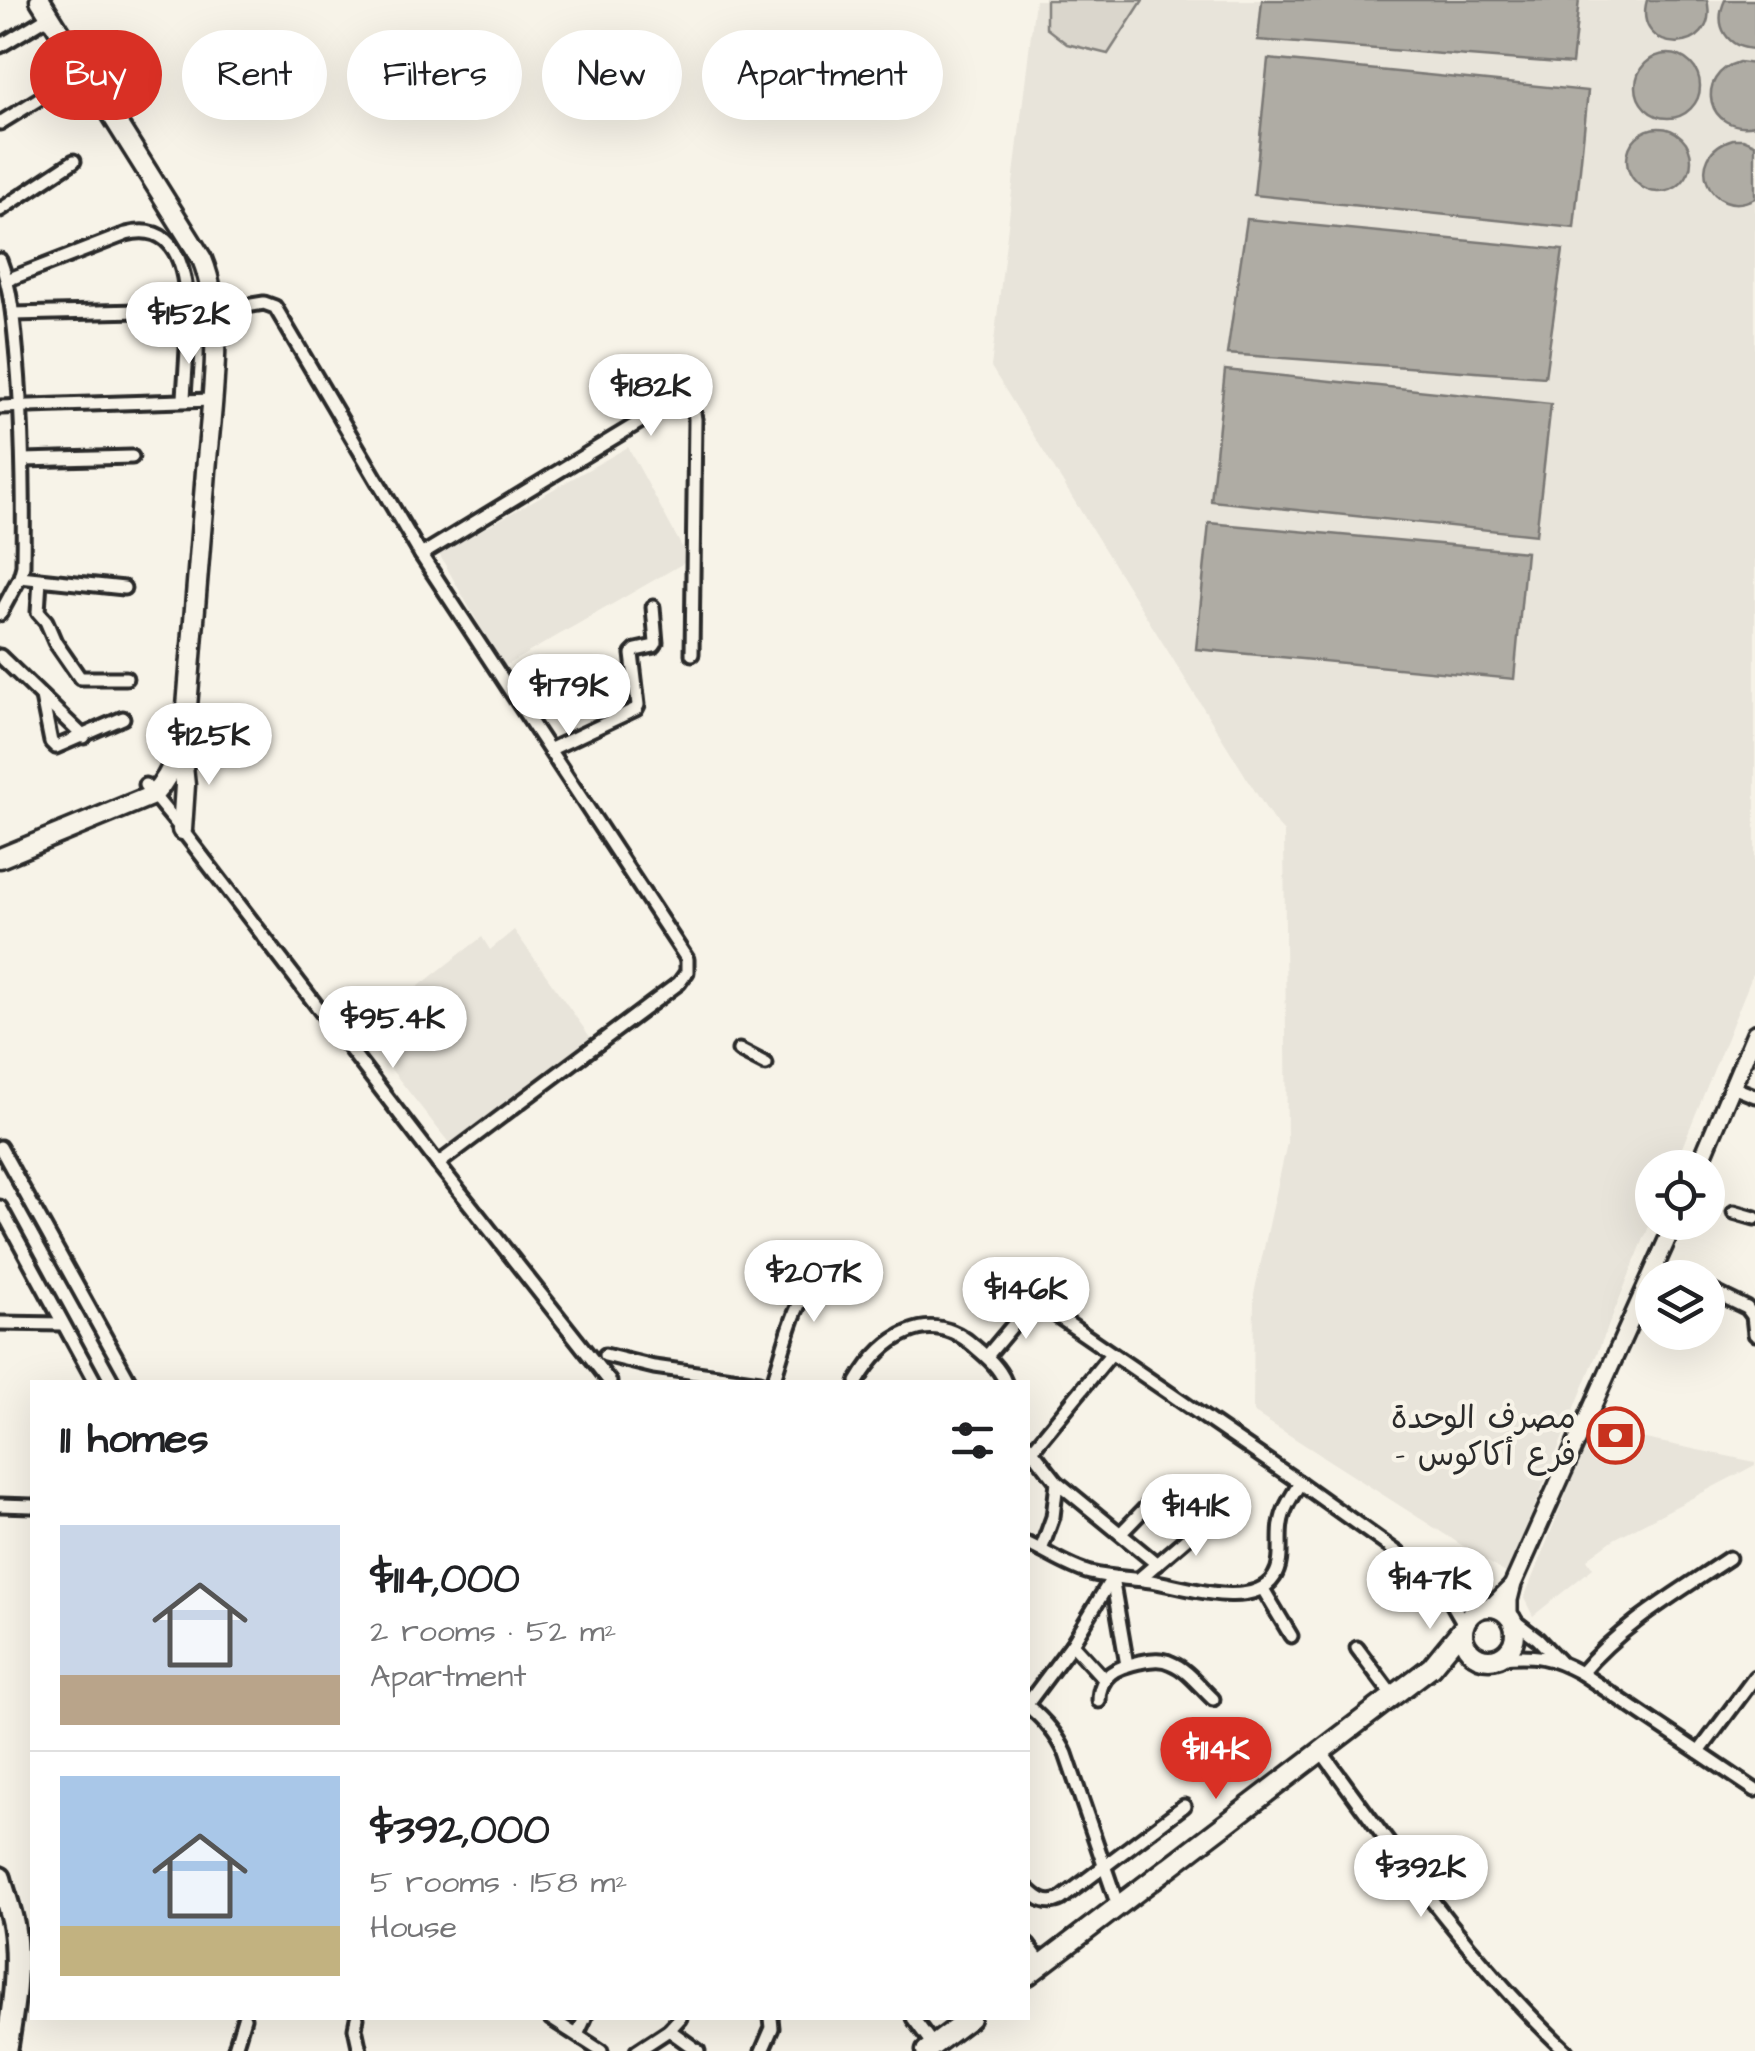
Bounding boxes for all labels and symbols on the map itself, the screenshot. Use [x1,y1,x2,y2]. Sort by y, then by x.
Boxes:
pin: $152K [119,282,259,367]
pin: $182K [581,354,721,439]
pin: $179K [499,654,639,739]
pin: $125K [139,703,279,788]
pin: $95.4K [312,986,474,1071]
pin: $207K [744,1240,884,1325]
pin: $146K [956,1257,1096,1342]
place label: مصرف الوحدة - فرع أكاكوس [1391,1396,1576,1478]
bank icon: مصرف الوحدة - فرع أكاكوس [1585,1406,1645,1466]
pin: $141K [1126,1474,1266,1559]
pin: $147K [1360,1547,1500,1632]
pin: $114K [1146,1717,1286,1802]
pin: $392K [1351,1835,1491,1920]

